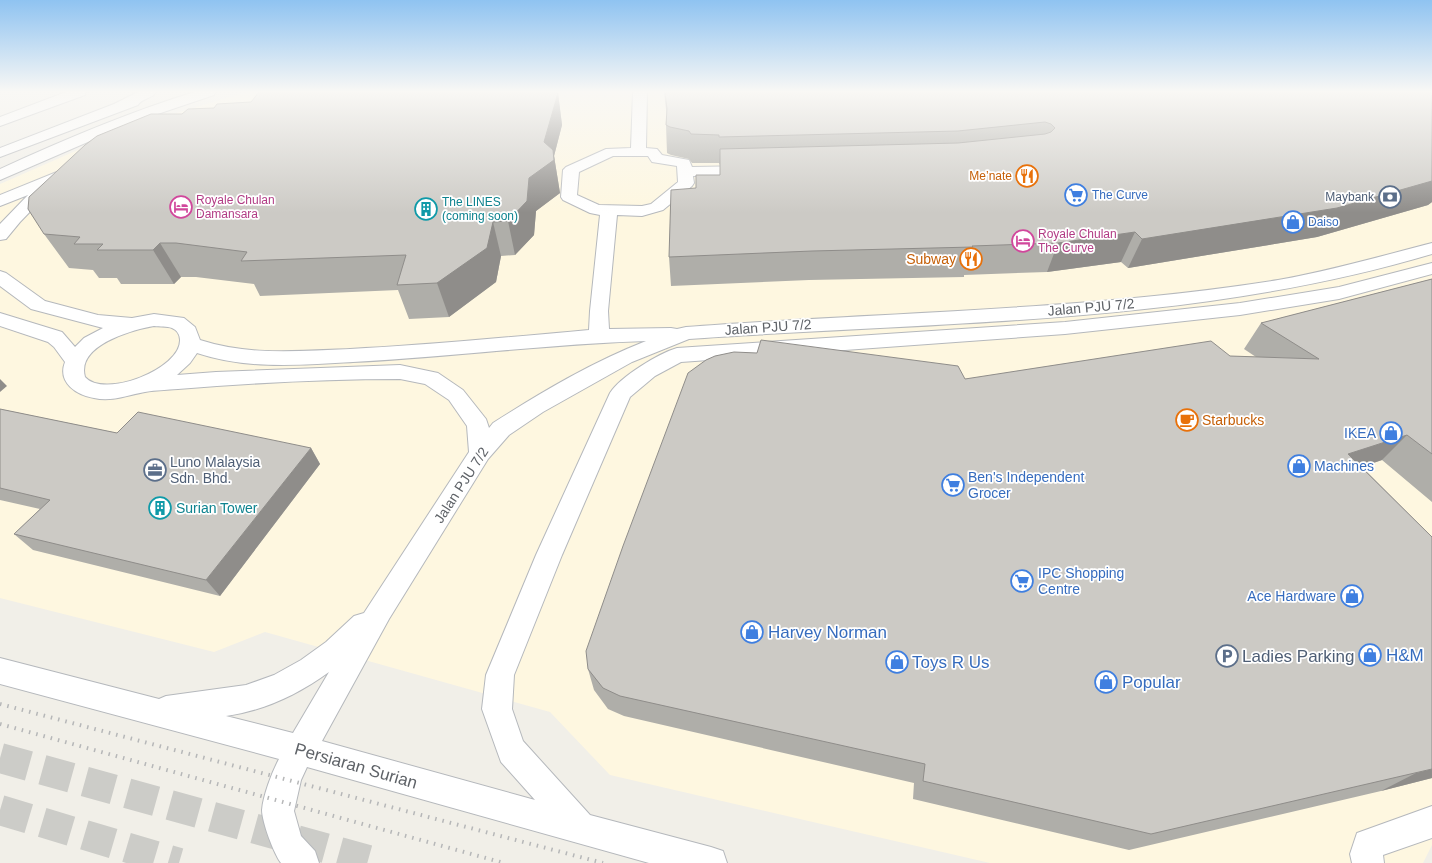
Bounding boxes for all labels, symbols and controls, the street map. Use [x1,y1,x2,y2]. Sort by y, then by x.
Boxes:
restaurant icon: Me’nate [1014,163,1040,189]
place label: Me’nate [969,169,1012,183]
supermarket icon: The Curve [1063,182,1089,208]
bank icon: Maybank [1377,184,1403,210]
place label: The Curve [1092,188,1148,202]
place label: Maybank [1325,190,1375,204]
place label: Royale Chulan Damansara [196,193,275,221]
hotel icon: Royale Chulan Damansara [168,194,194,220]
place label: The LINES (coming soon) [442,195,518,223]
building icon: The LINES (coming soon) [413,196,439,222]
shop icon: Daiso [1280,209,1306,235]
place label: Daiso [1308,215,1339,229]
place label: Royale Chulan The Curve [1038,227,1117,255]
hotel icon: Royale Chulan The Curve [1010,228,1036,254]
restaurant icon: Subway [958,246,984,272]
place label: Subway [906,251,956,267]
street label: Jalan PJU 7/2 [1047,295,1135,319]
street label: Jalan PJU 7/2 [724,316,812,338]
cafe icon: Starbucks [1174,407,1200,433]
place label: Starbucks [1202,412,1264,428]
shop icon: IKEA [1378,420,1404,446]
place label: IKEA [1344,425,1377,441]
street label: Jalan PJU 7/2 [431,444,492,526]
shop icon: Machines [1286,453,1312,479]
place label: Luno Malaysia Sdn. Bhd. [170,454,260,486]
office icon: Luno Malaysia Sdn. Bhd. [142,457,168,483]
place label: Machines [1314,458,1374,474]
place label: Ben's Independent Grocer [968,469,1084,501]
supermarket icon: Ben's Independent Grocer [940,472,966,498]
building icon: Surian Tower [147,495,173,521]
place label: Surian Tower [176,500,258,516]
place label: IPC Shopping Centre [1038,565,1124,597]
supermarket icon: IPC Shopping Centre [1009,568,1035,594]
shop icon: Ace Hardware [1339,583,1365,609]
place label: Ace Hardware [1247,588,1336,604]
shop icon: Harvey Norman [739,619,765,645]
place label: Harvey Norman [768,623,887,642]
shop icon: H&M [1357,642,1383,668]
parking icon: Ladies Parking [1214,643,1240,669]
place label: H&M [1386,646,1424,665]
place label: Ladies Parking [1242,647,1354,666]
shop icon: Toys R Us [884,649,910,675]
place label: Toys R Us [912,653,989,672]
shop icon: Popular [1093,669,1119,695]
place label: Popular [1122,673,1181,692]
street label: Persiaran Surian [293,739,419,793]

